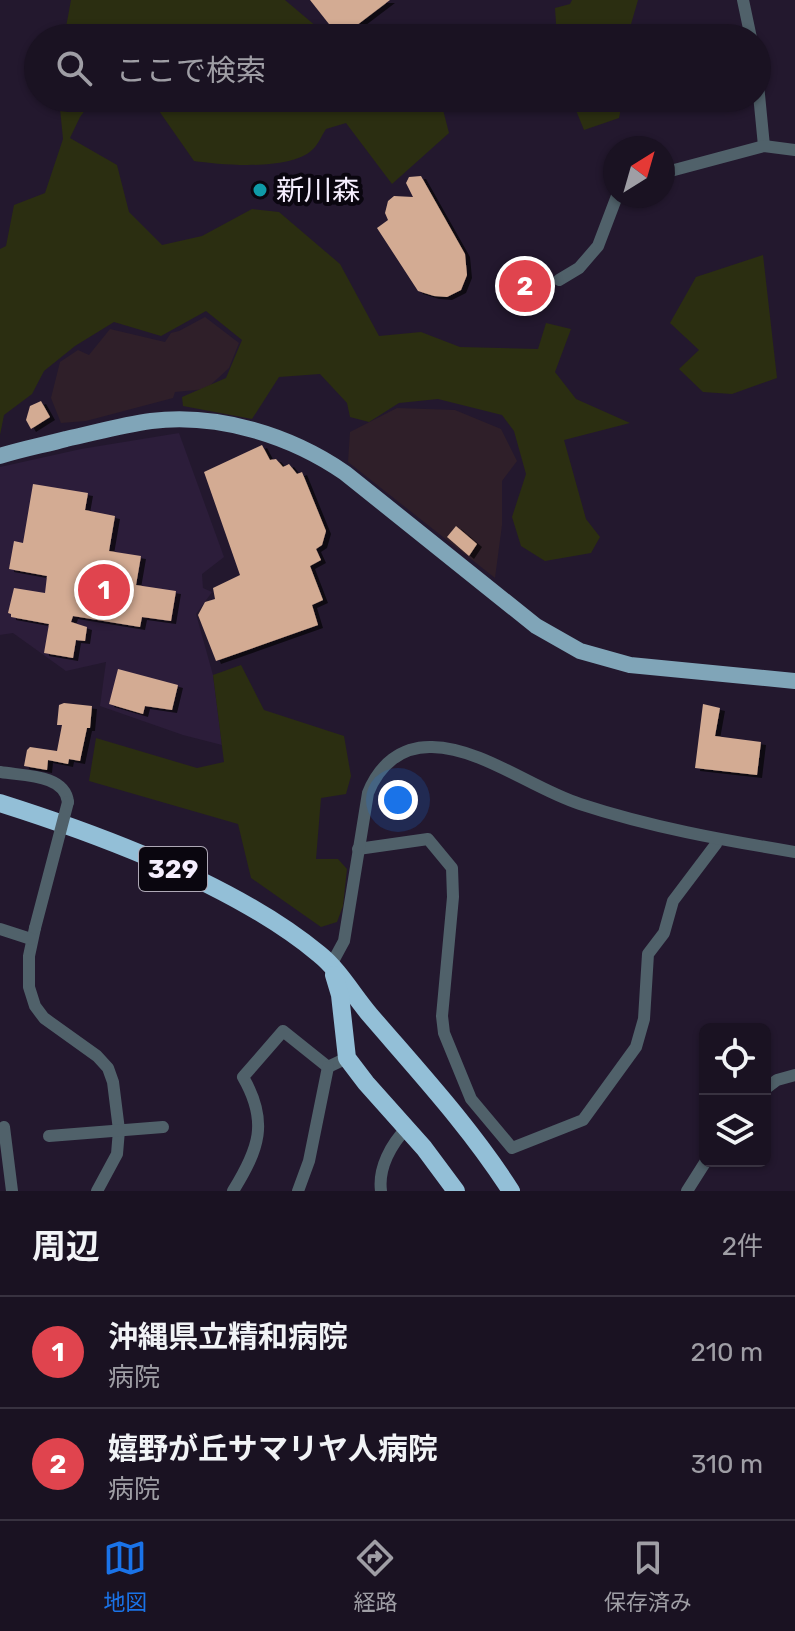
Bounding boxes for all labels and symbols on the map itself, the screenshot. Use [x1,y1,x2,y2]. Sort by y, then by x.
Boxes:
north arrow [603,136,675,208]
place label: 新川森 [276,174,360,207]
marker: 新川森 [251,181,269,199]
pin: 2 [499,256,551,316]
pin: 1 [78,560,130,620]
your location [378,780,418,820]
road number: 329 [139,847,207,891]

